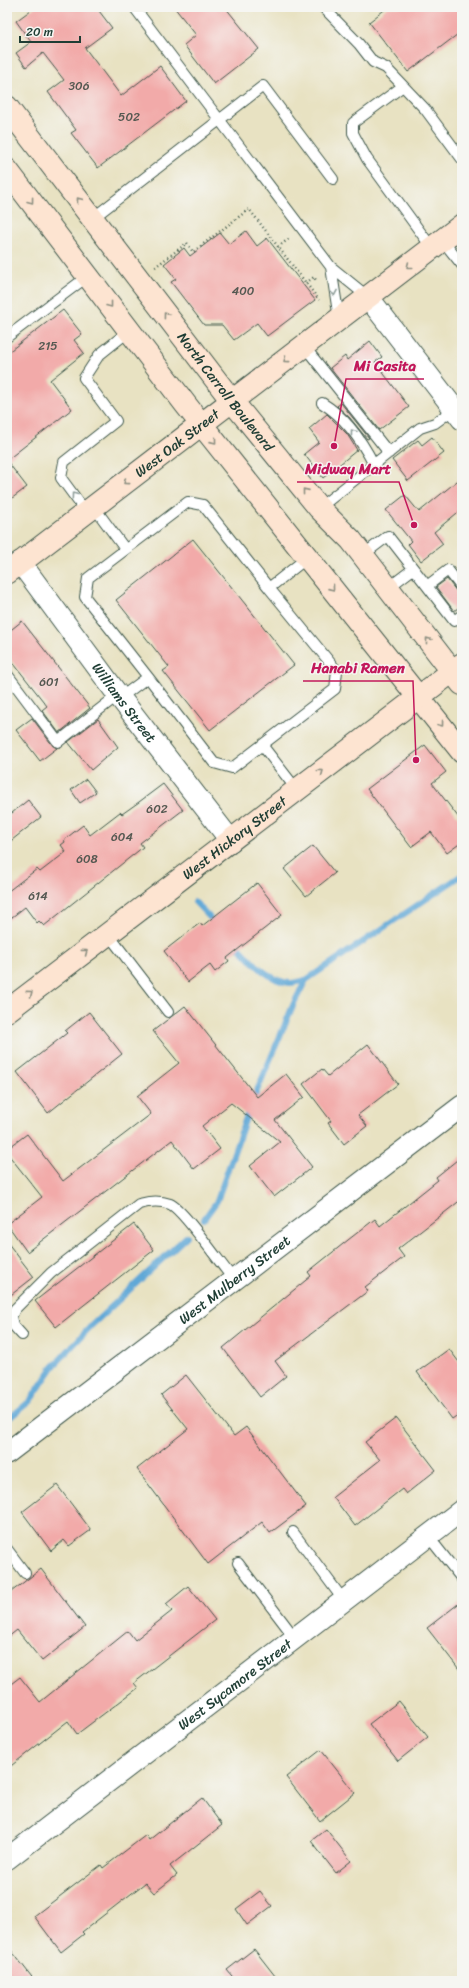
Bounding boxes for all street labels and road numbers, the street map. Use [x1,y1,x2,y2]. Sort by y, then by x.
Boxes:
street label: North Carroll Boulevard [171,326,282,458]
street label: West Oak Street [129,401,226,484]
street label: Williams Street [85,657,163,748]
street label: West Hickory Street [176,788,293,886]
street label: West Mulberry Street [173,1228,296,1331]
street label: West Sycamore Street [172,1631,299,1737]

